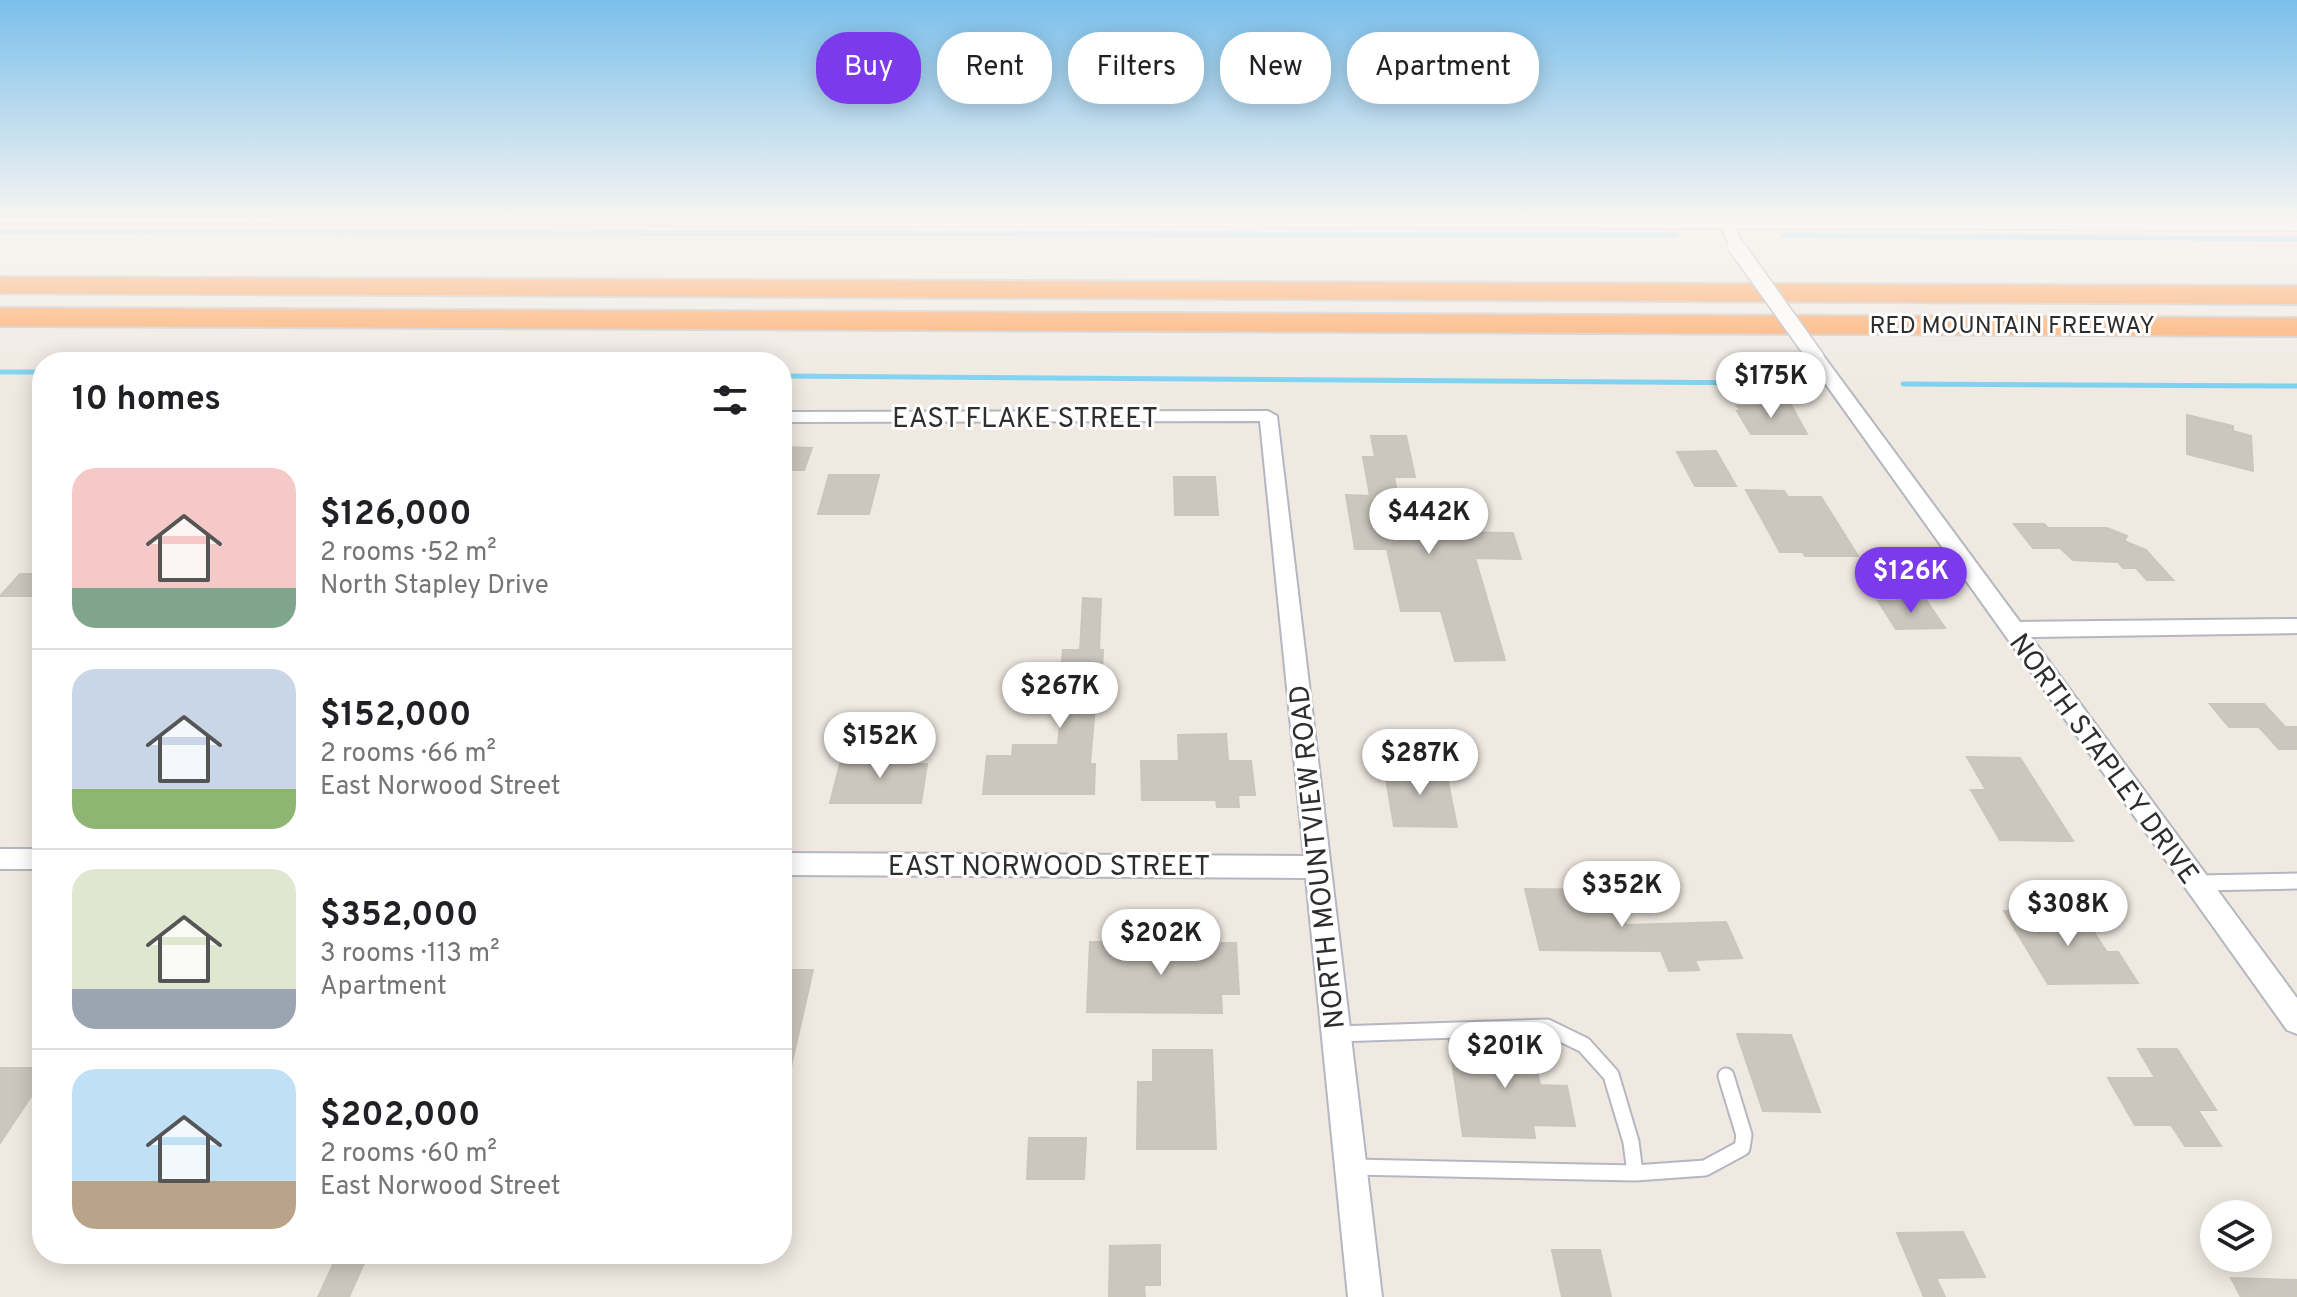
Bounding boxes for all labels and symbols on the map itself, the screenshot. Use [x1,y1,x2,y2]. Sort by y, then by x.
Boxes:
street label: RED MOUNTAIN FREEWAY [1869,312,2155,342]
pin: $175K [1715,352,1827,420]
street label: EAST FLAKE STREET [892,402,1158,438]
pin: $442K [1373,488,1485,556]
pin: $126K [1855,547,1967,615]
street label: NORTH STAPLEY DRIVE [1999,627,2206,892]
pin: $267K [1004,662,1116,730]
street label: NORTH MOUNTVIEW ROAD [1283,683,1355,1031]
pin: $152K [824,712,936,780]
pin: $287K [1364,729,1476,797]
street label: EAST NORWOOD STREET [888,850,1210,886]
pin: $352K [1566,861,1678,929]
pin: $308K [2012,880,2124,948]
pin: $202K [1105,909,1217,977]
pin: $201K [1449,1022,1561,1090]

